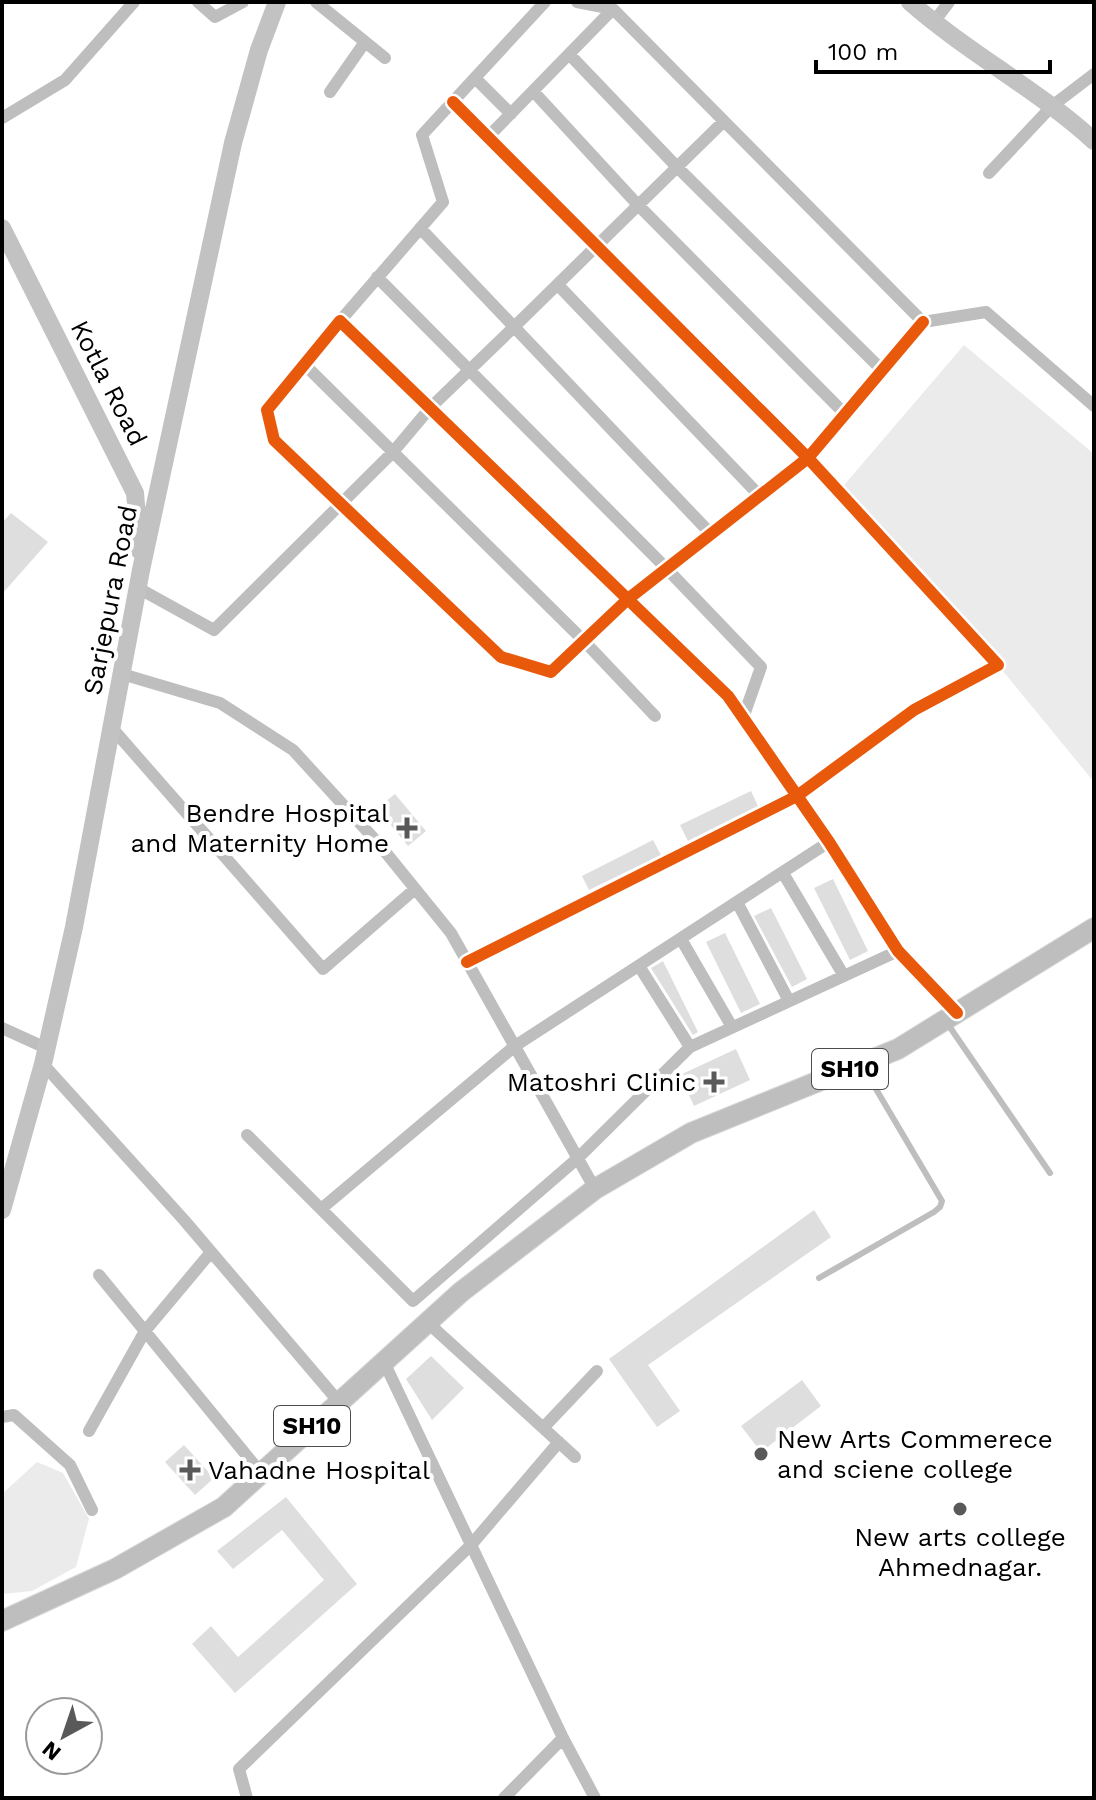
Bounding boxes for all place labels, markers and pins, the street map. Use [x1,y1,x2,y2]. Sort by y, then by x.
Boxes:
place label: Bendre Hospital and Maternity Home [130,798,389,858]
marker: Bendre Hospital and Maternity Home [396,817,418,839]
place label: Matoshri Clinic [507,1067,696,1097]
marker: Matoshri Clinic [703,1071,725,1093]
place label: New Arts Commerece and sciene college [777,1424,1053,1484]
marker: New Arts Commerece and sciene college [752,1445,770,1463]
place label: Vahadne Hospital [208,1455,430,1485]
marker: Vahadne Hospital [179,1459,201,1481]
marker: New arts college Ahmednagar. [951,1500,969,1518]
place label: New arts college Ahmednagar. [854,1522,1066,1582]

